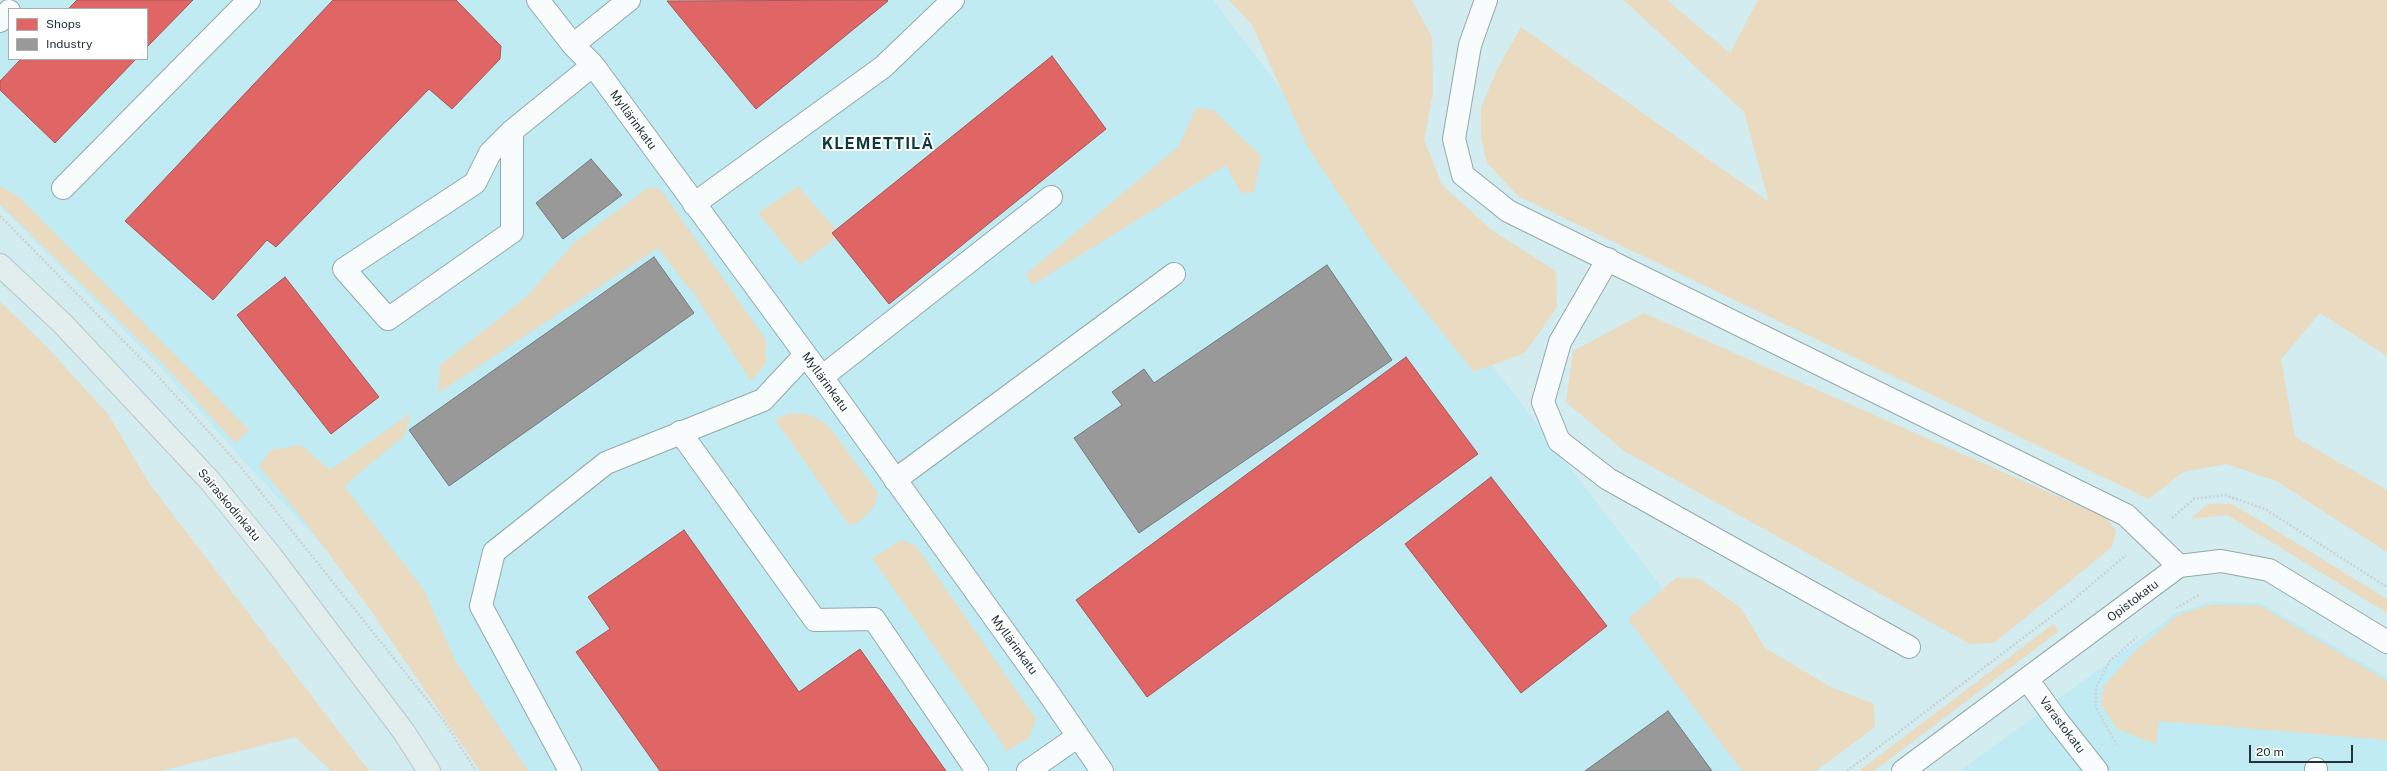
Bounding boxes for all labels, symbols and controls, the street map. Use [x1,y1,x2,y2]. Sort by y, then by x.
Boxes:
legend [8,8,148,60]
text: Shops [46,17,81,31]
text: Industry [46,37,92,51]
street label: Myllärinkatu [607,87,659,153]
district label: KLEMETTILÄ [822,134,934,154]
street label: Myllärinkatu [799,349,851,415]
street label: Sairaskodinkatu [195,466,263,544]
street label: Opistokatu [2104,577,2162,625]
street label: Myllärinkatu [988,612,1040,678]
street label: Varastokatu [2036,694,2088,756]
scale bar [2251,737,2355,763]
text: 20 m [2256,745,2284,759]

